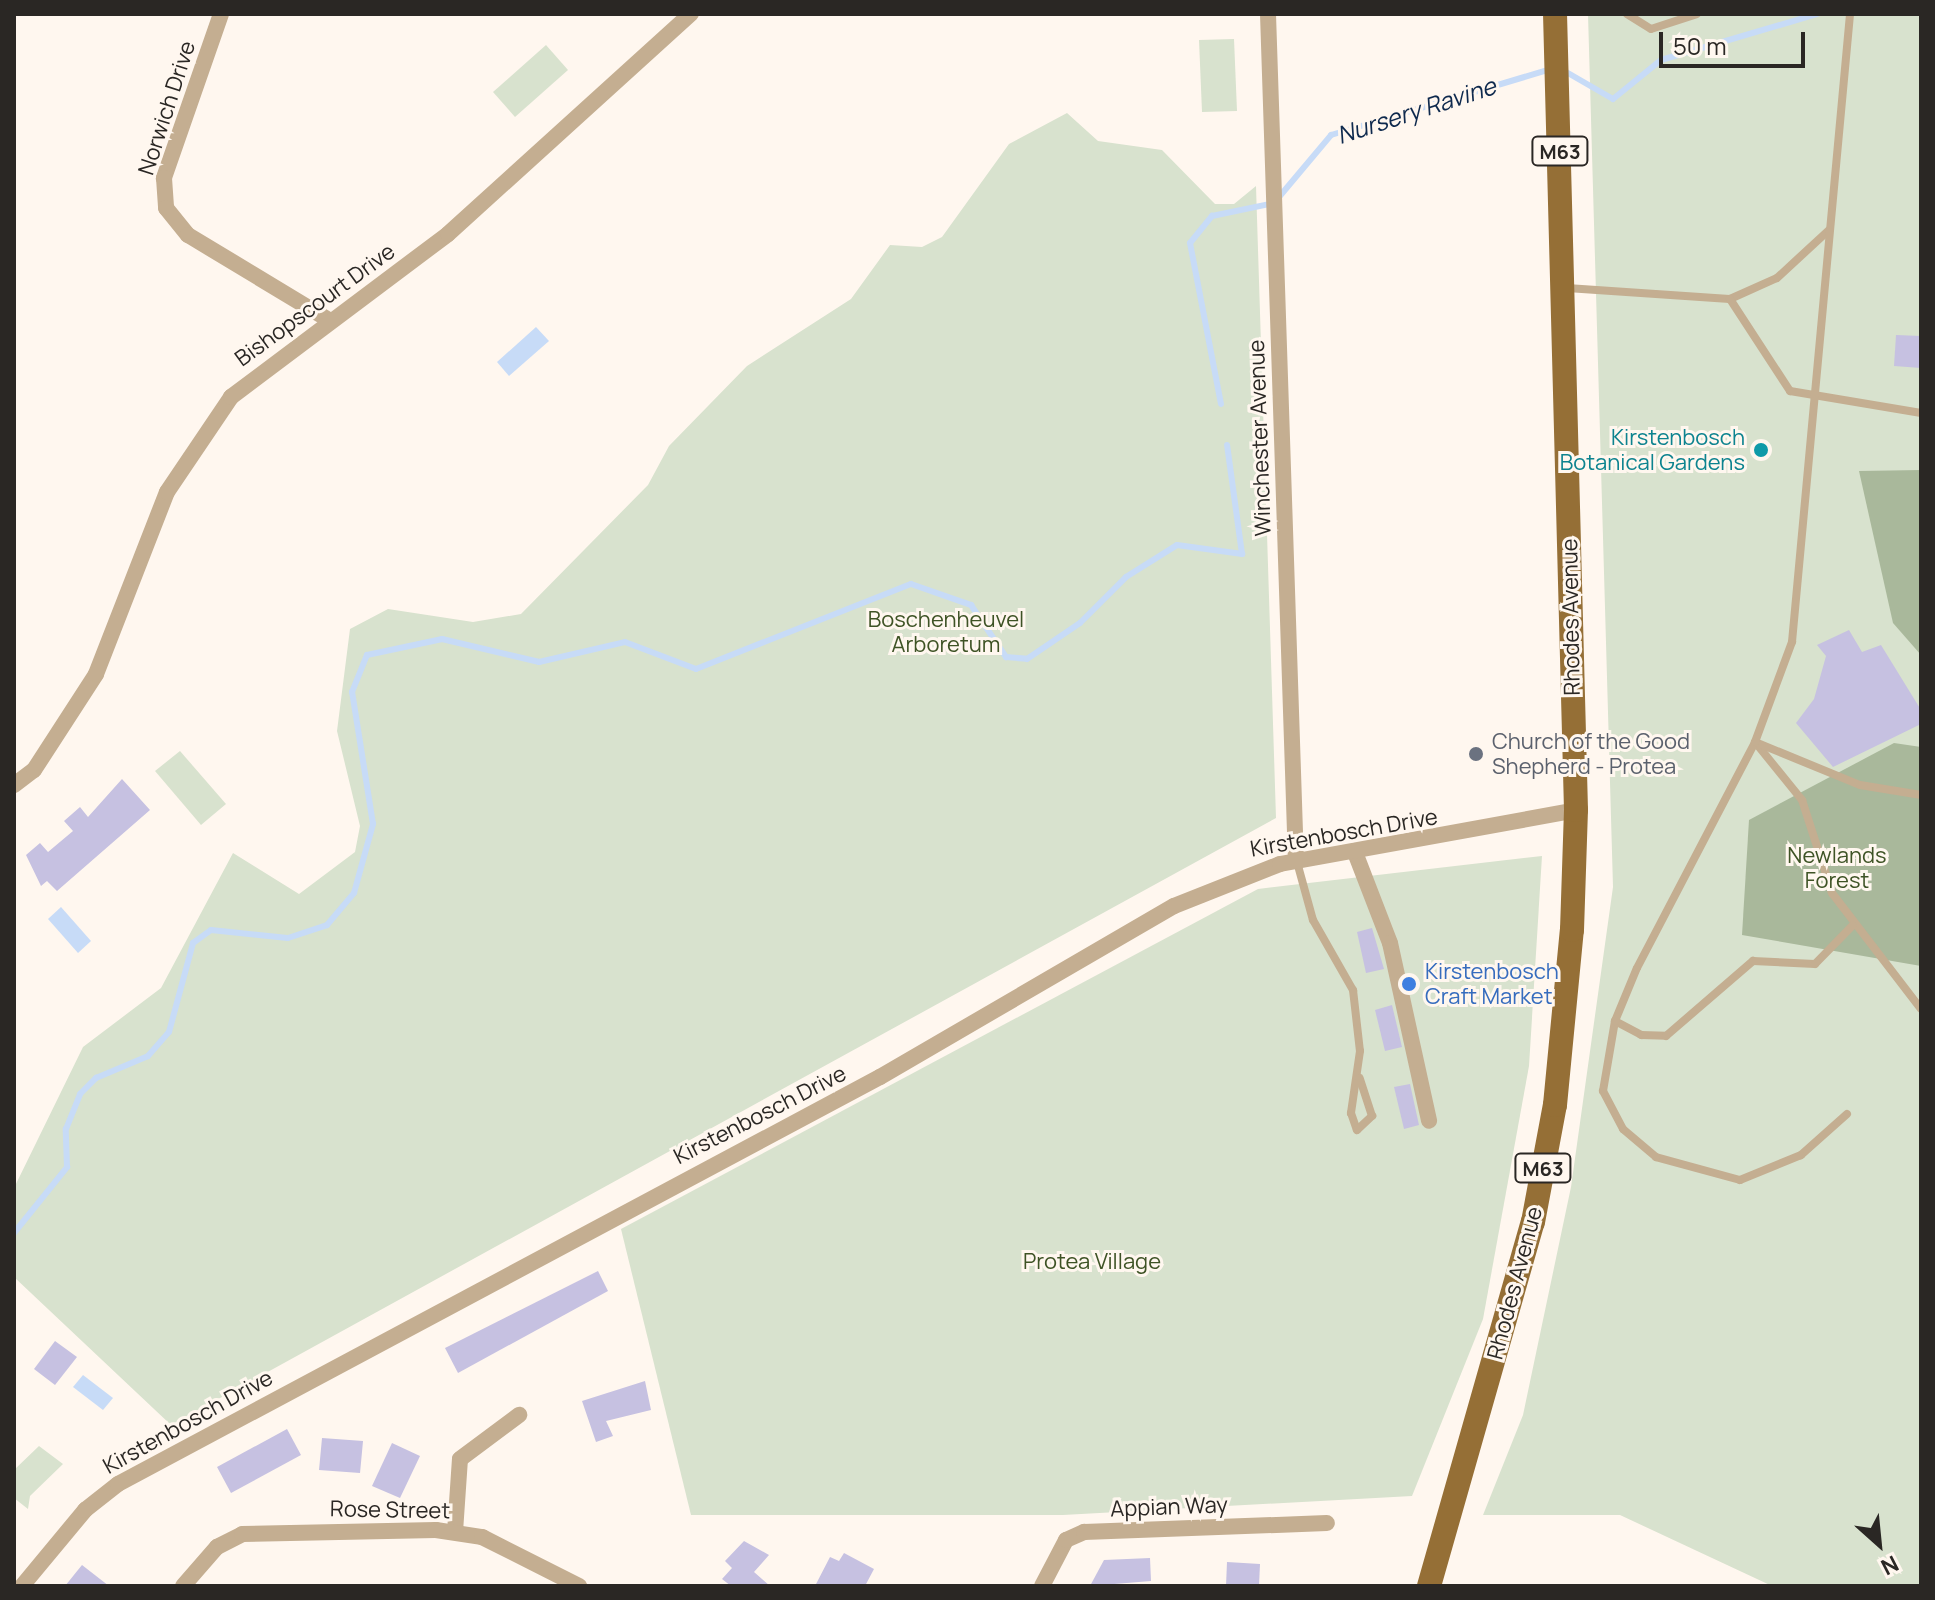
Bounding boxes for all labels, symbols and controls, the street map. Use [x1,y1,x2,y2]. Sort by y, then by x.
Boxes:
scale bar [1663,16,1809,66]
text: 50 m [1673,29,1727,62]
street label: Norwich Drive [133,38,201,178]
water label: Nursery Ravine [1333,71,1499,149]
road number: M63 [1530,135,1590,167]
street label: Bishopscourt Drive [230,238,400,372]
street label: Winchester Avenue [1243,339,1277,537]
place label: Kirstenbosch Botanical Gardens [1560,424,1745,476]
marker: Kirstenbosch Botanical Gardens [1752,441,1770,459]
street label: Rhodes Avenue [1556,538,1586,696]
park label: Boschenheuvel Arboretum [868,606,1024,658]
place label: Church of the Good Shepherd - Protea [1492,728,1690,780]
marker: Church of the Good Shepherd - Protea [1467,745,1485,763]
street label: Kirstenbosch Drive [1248,804,1440,862]
park label: Newlands Forest [1787,842,1887,894]
place label: Kirstenbosch Craft Market [1425,958,1559,1010]
marker: Kirstenbosch Craft Market [1400,975,1418,993]
street label: Kirstenbosch Drive [669,1060,851,1170]
road number: M63 [1513,1152,1573,1184]
street label: Rhodes Avenue [1482,1204,1548,1362]
park label: Protea Village [1023,1249,1161,1275]
street label: Kirstenbosch Drive [99,1364,277,1480]
street label: Appian Way [1110,1492,1228,1522]
street label: Rose Street [330,1496,450,1524]
north arrow [1839,1504,1919,1584]
text: N [1876,1548,1904,1582]

